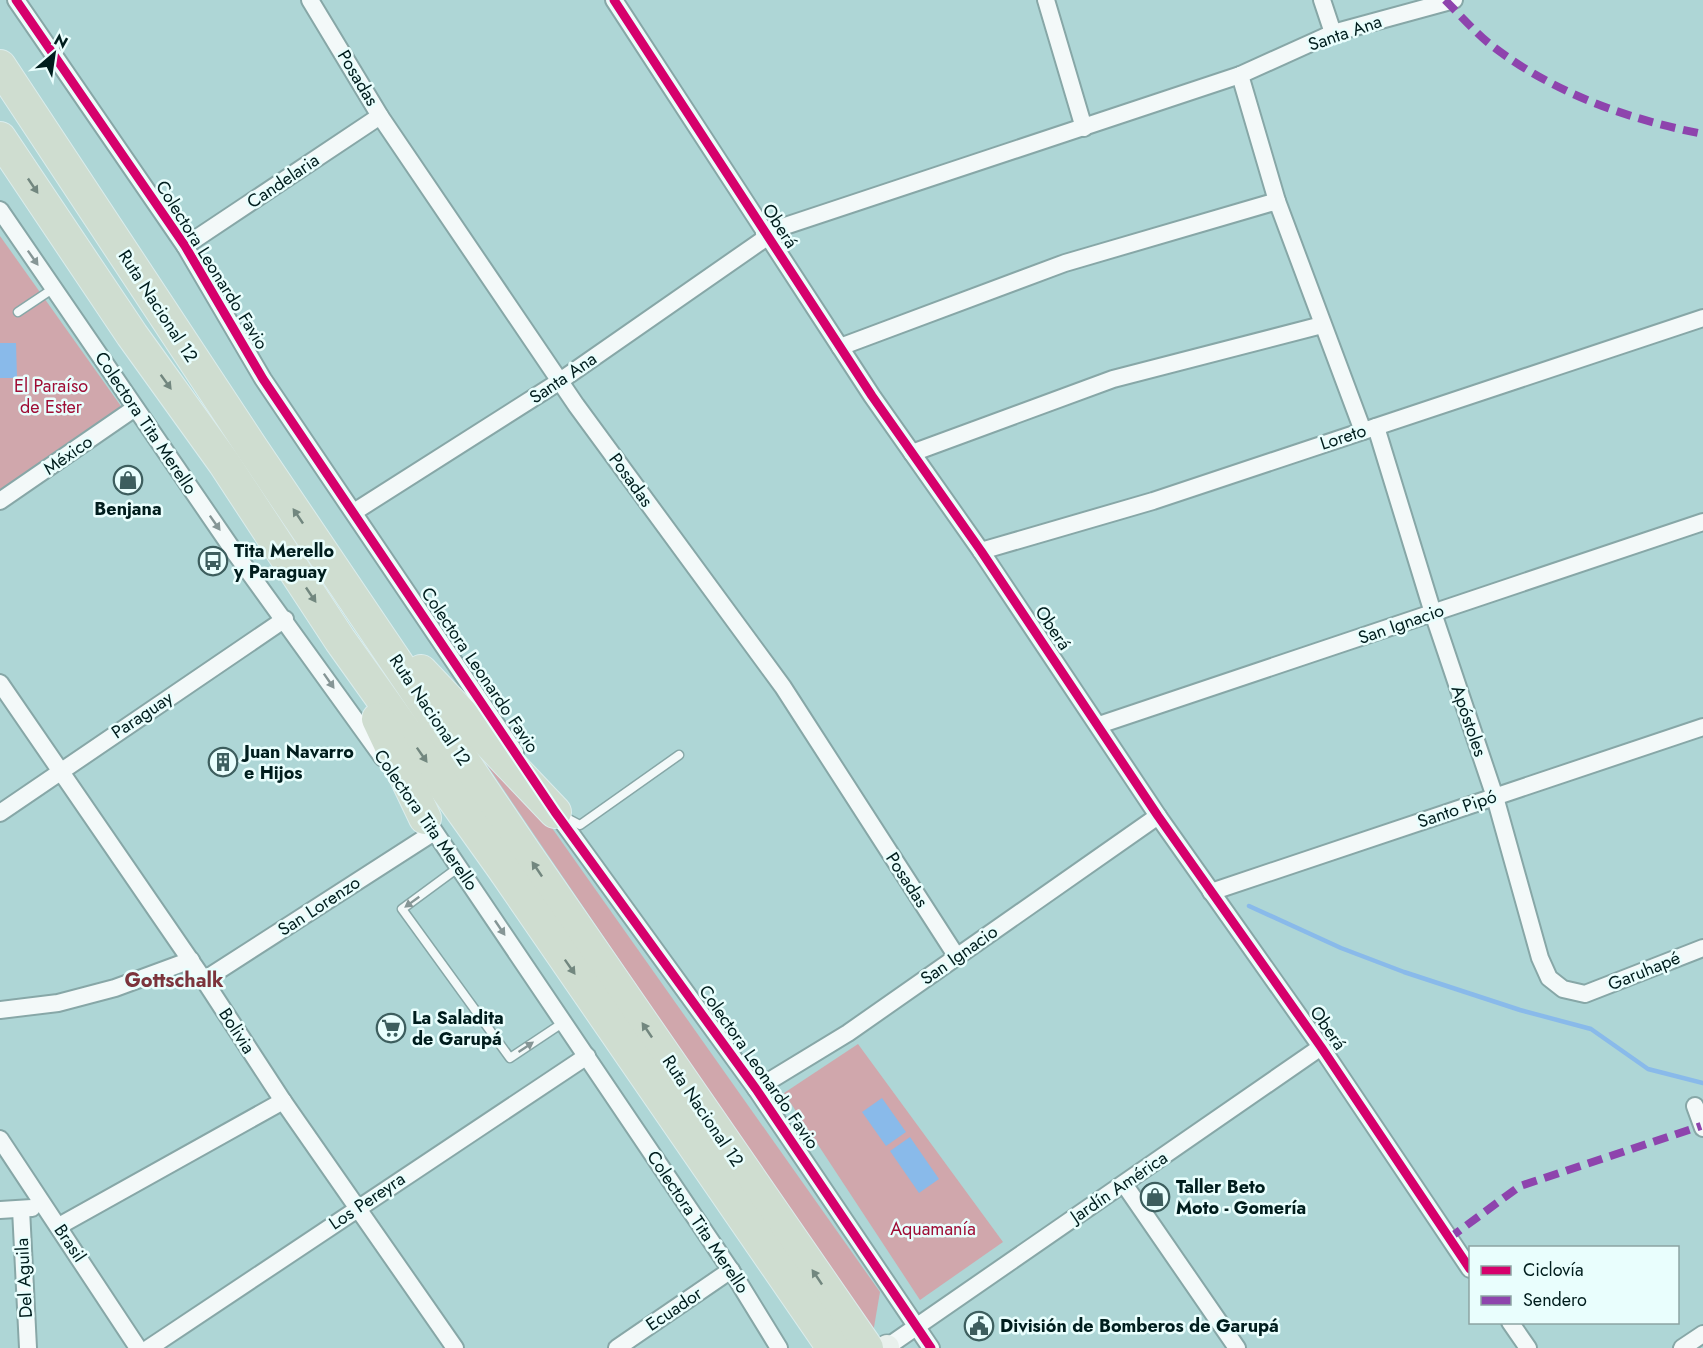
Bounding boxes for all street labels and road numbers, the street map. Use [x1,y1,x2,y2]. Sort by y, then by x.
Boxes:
street label: Santa Ana [1305,8,1385,58]
street label: Posadas [331,45,385,111]
street label: Candelaria [242,147,324,215]
street label: Colectora Leonardo Favio [149,175,275,355]
street label: Oberá [756,199,804,253]
street label: Ruta Nacional 12 [112,245,204,367]
street label: Colectora Tita Merello [88,346,204,500]
street label: Santa Ana [524,346,602,410]
street label: Loreto [1317,417,1370,457]
street label: México [38,429,98,481]
street label: Posadas [602,448,660,512]
street label: Colectora Leonardo Favio [415,582,545,758]
street label: San Ignacio [1355,597,1448,651]
street label: Oberá [1029,601,1077,655]
street label: Ruta Nacional 12 [383,649,477,771]
street label: Apóstoles [1445,682,1493,760]
street label: Paraguay [106,685,178,745]
street label: Colectora Tita Merello [367,744,485,896]
street label: Santo Pipó [1414,783,1500,835]
street label: Posadas [879,847,935,913]
street label: San Lorenzo [273,869,366,942]
street label: San Ignacio [915,919,1003,991]
street label: Garuhapé [1604,945,1684,997]
street label: Colectora Leonardo Favio [692,980,826,1154]
street label: Oberá [1303,1001,1353,1055]
street label: Bolivia [212,1003,262,1059]
street label: Ruta Nacional 12 [656,1050,750,1172]
street label: Colectora Tita Merello [640,1145,756,1299]
street label: Jardín América [1064,1145,1173,1230]
street label: Los Pereyra [324,1166,410,1236]
street label: Brasil [48,1219,92,1267]
street label: Del Aguila [9,1237,39,1319]
street label: Ecuador [641,1280,708,1337]

